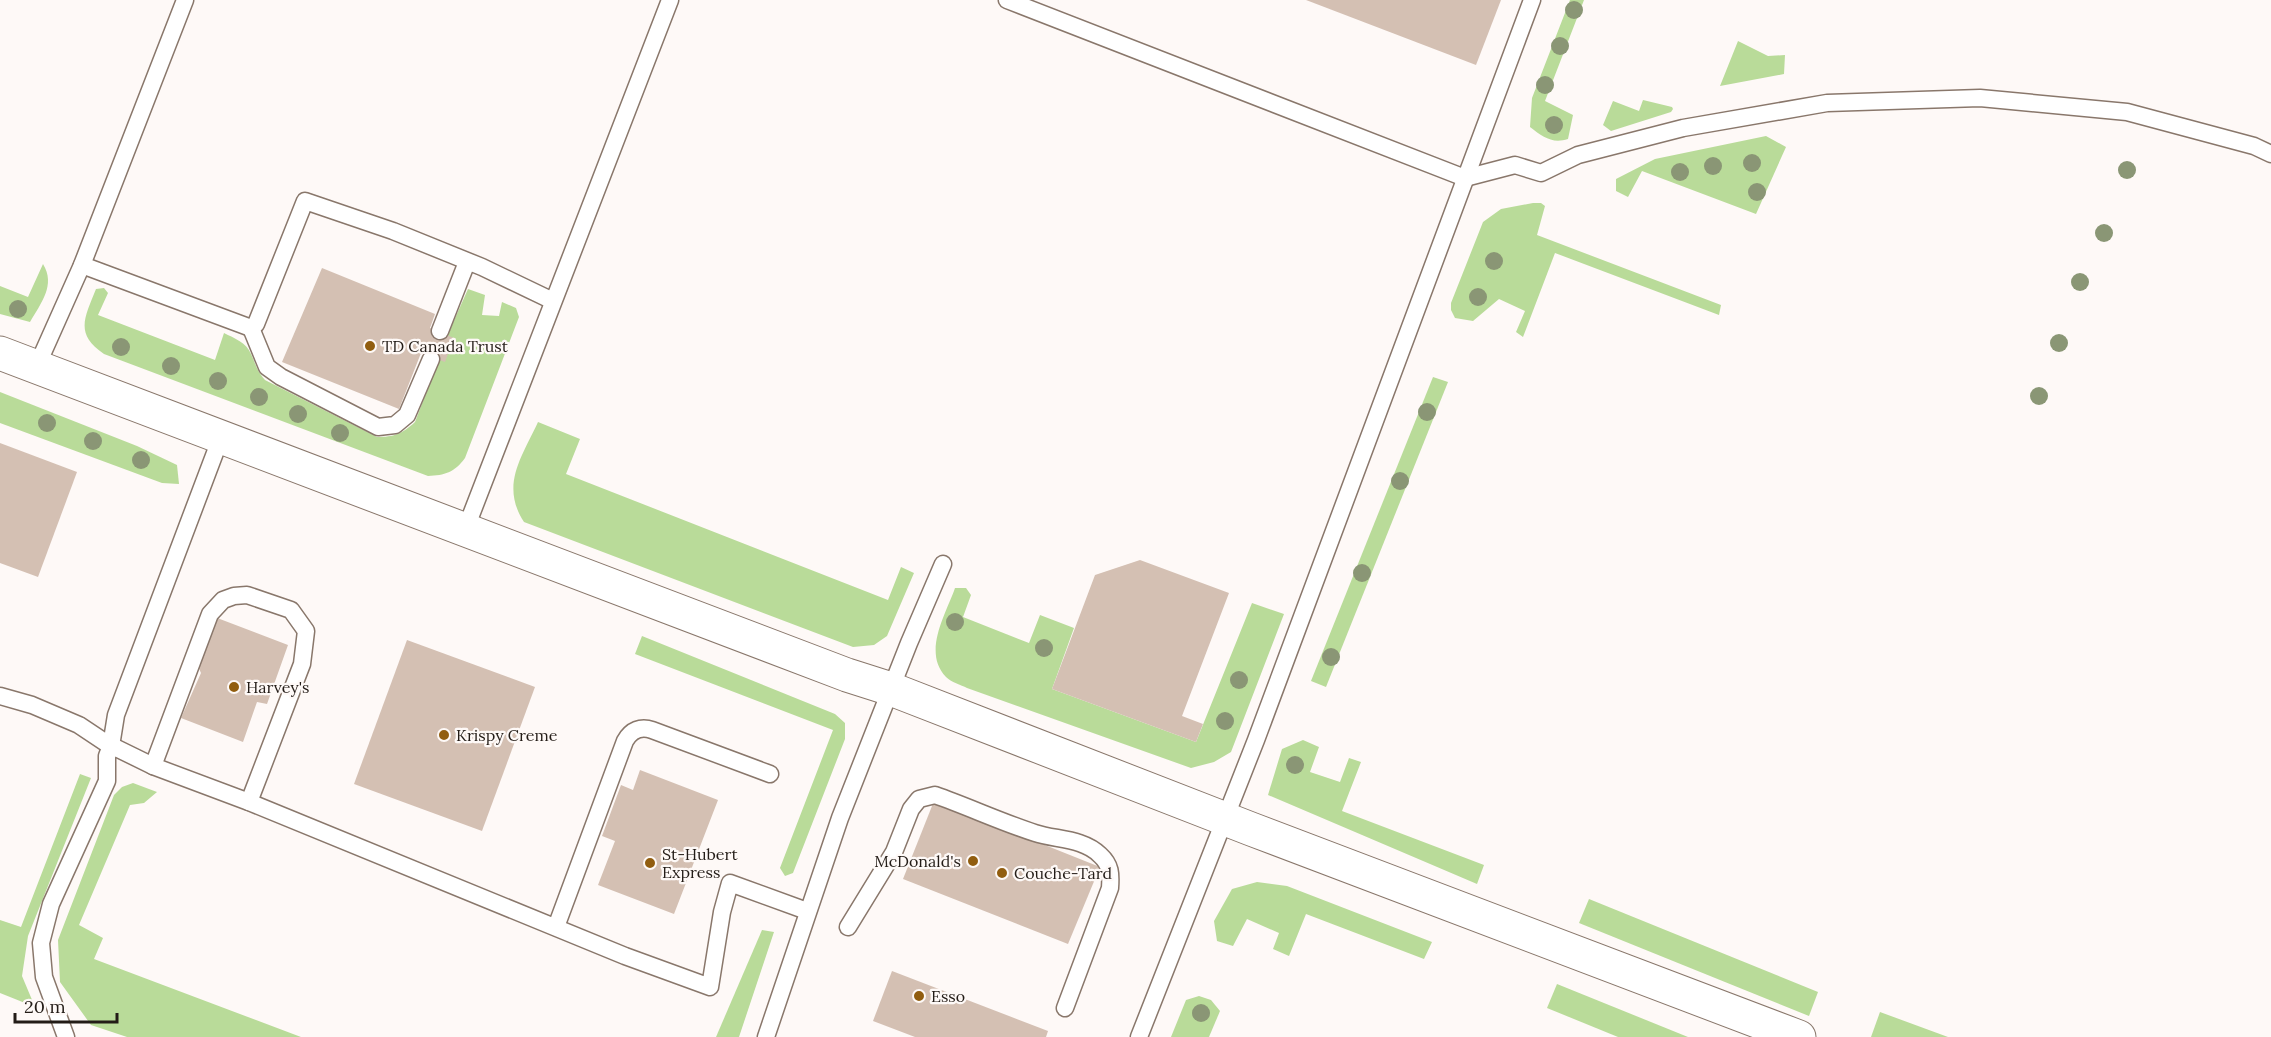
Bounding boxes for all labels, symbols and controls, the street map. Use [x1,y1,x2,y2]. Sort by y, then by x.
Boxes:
place label: TD Canada Trust [382,336,509,356]
marker: TD Canada Trust [363,339,377,353]
place label: Harvey's [246,677,309,697]
marker: Harvey's [227,680,241,694]
place label: Krispy Creme [456,725,558,745]
marker: Krispy Creme [437,728,451,742]
place label: St-Hubert Express [662,844,739,882]
place label: McDonald's [874,851,961,871]
marker: McDonald's [966,854,980,868]
marker: St-Hubert Express [643,856,657,870]
place label: Couche-Tard [1014,863,1113,883]
marker: Couche-Tard [995,866,1009,880]
scale bar [15,986,117,1024]
place label: Esso [931,986,965,1006]
marker: Esso [912,989,926,1003]
text: 20 m [24,995,66,1018]

